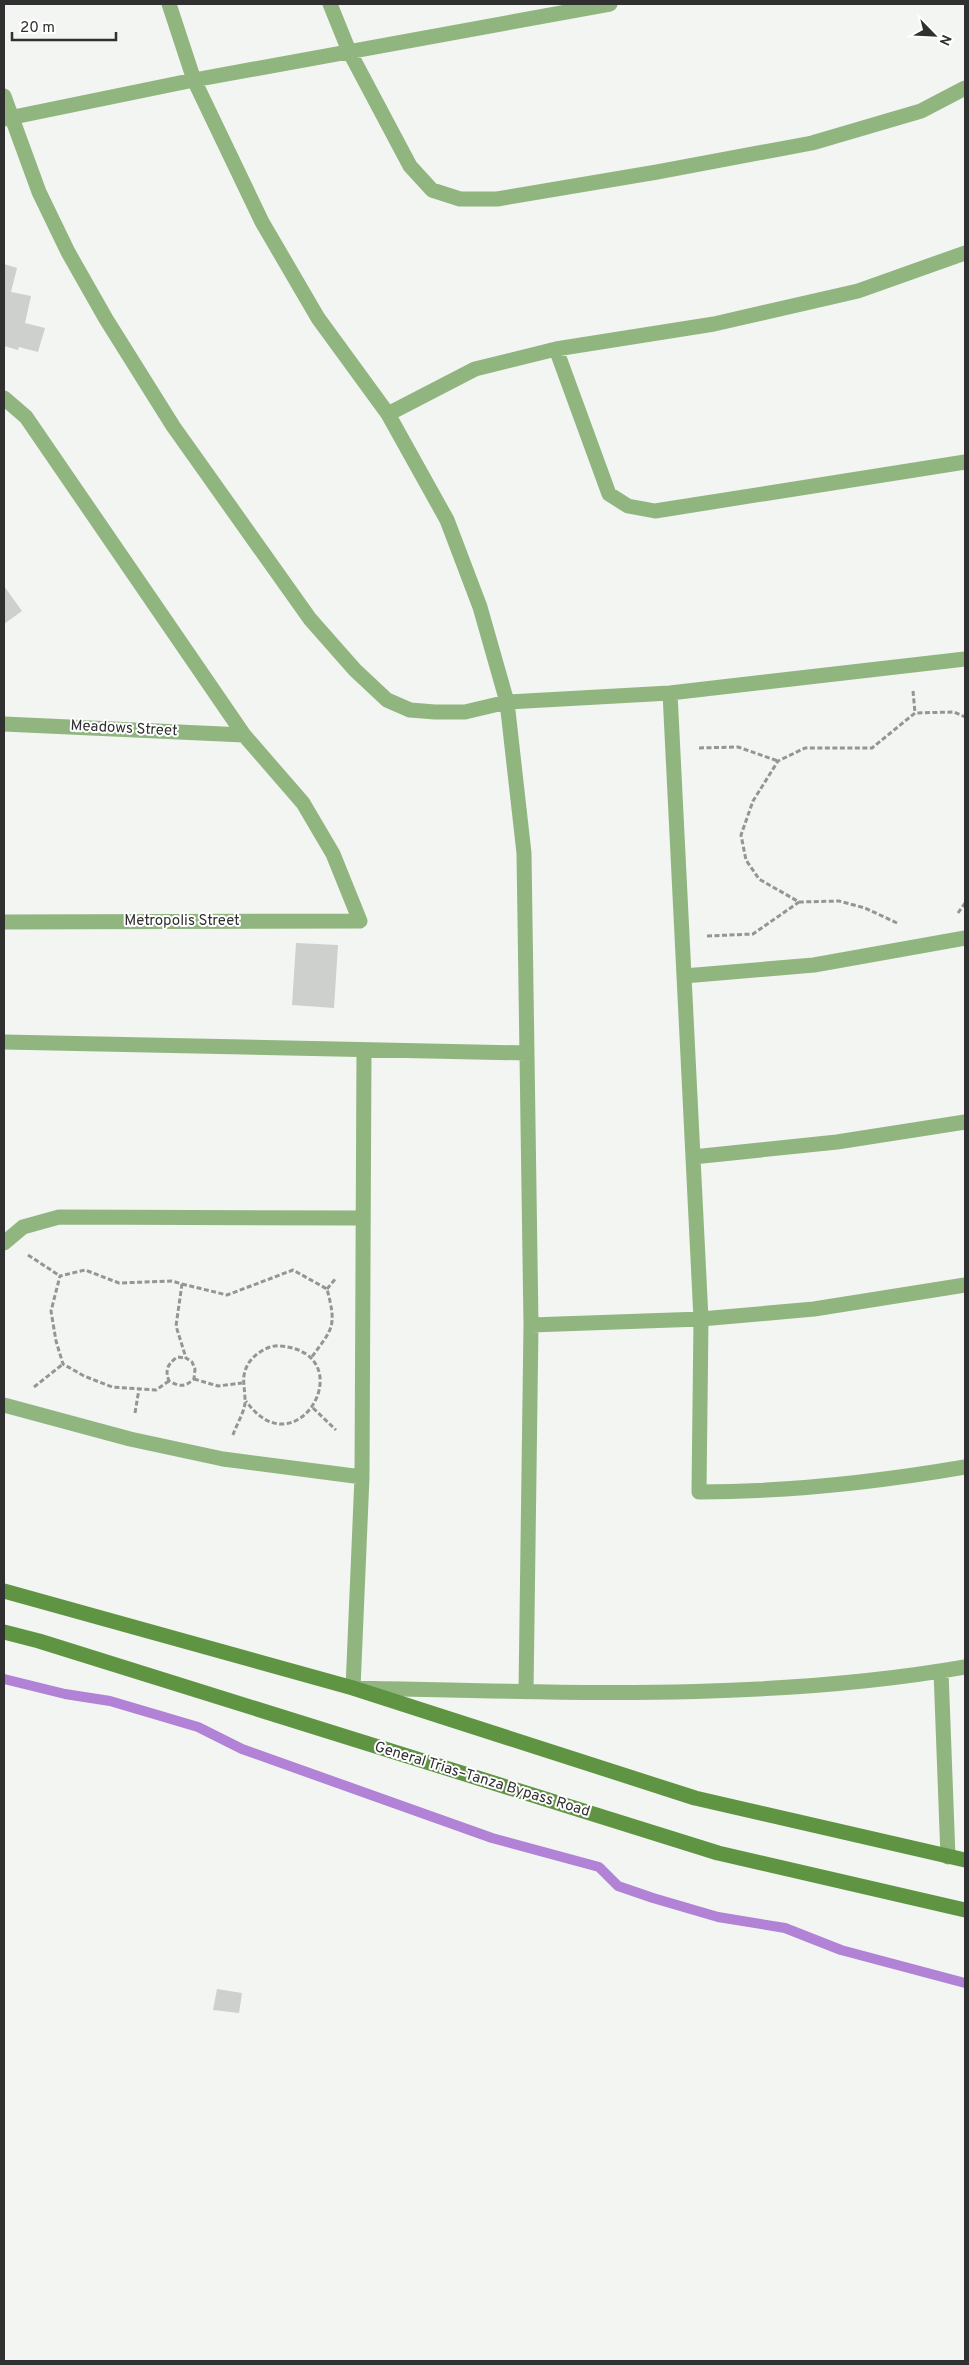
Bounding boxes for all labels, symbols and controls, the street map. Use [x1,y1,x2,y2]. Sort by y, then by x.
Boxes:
scale bar [12,10,116,42]
north arrow [909,10,959,60]
text: 20 m [20,19,55,38]
text: N [935,32,954,48]
street label: Meadows Street [70,717,178,741]
street label: Metropolis Street [124,912,240,931]
street label: General Trias–Tanza Bypass Road [372,1738,592,1822]

